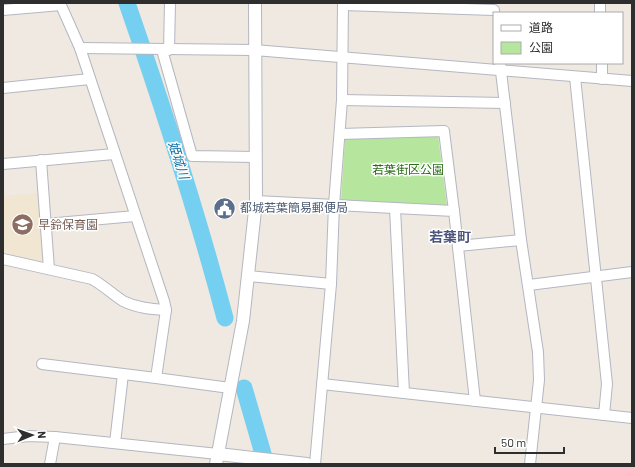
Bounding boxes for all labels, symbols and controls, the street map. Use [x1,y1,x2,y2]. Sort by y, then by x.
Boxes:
legend [493,12,623,64]
text: 道路 [529,20,553,34]
text: 公園 [529,40,553,54]
water label: 姫城川 [165,139,193,183]
park label: 若葉街区公園 [372,162,444,176]
public building icon: 都城若葉簡易郵便局 [212,195,238,221]
place label: 都城若葉簡易郵便局 [240,200,348,214]
school or university icon: 早鈴保育園 [10,212,36,238]
place label: 早鈴保育園 [38,217,98,231]
district label: 若葉町 [429,228,471,245]
north arrow [12,415,52,455]
scale bar [495,429,564,455]
text: N [36,431,49,439]
text: 50 m [501,435,526,449]

